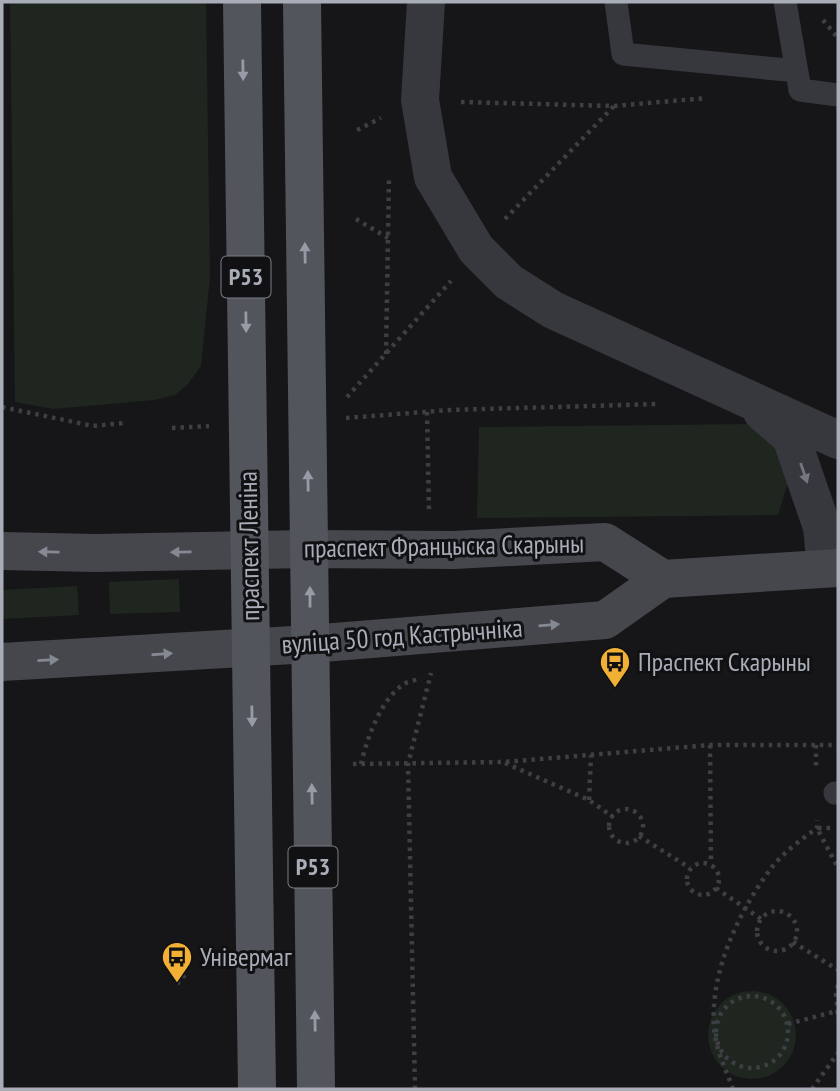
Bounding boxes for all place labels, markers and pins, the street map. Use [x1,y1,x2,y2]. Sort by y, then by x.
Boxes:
bus stop icon: Праспект Скарыны [598,645,632,689]
place label: Праспект Скарыны [638,645,811,678]
bus stop icon: Універмаг [160,940,194,984]
place label: Універмаг [200,940,292,973]

